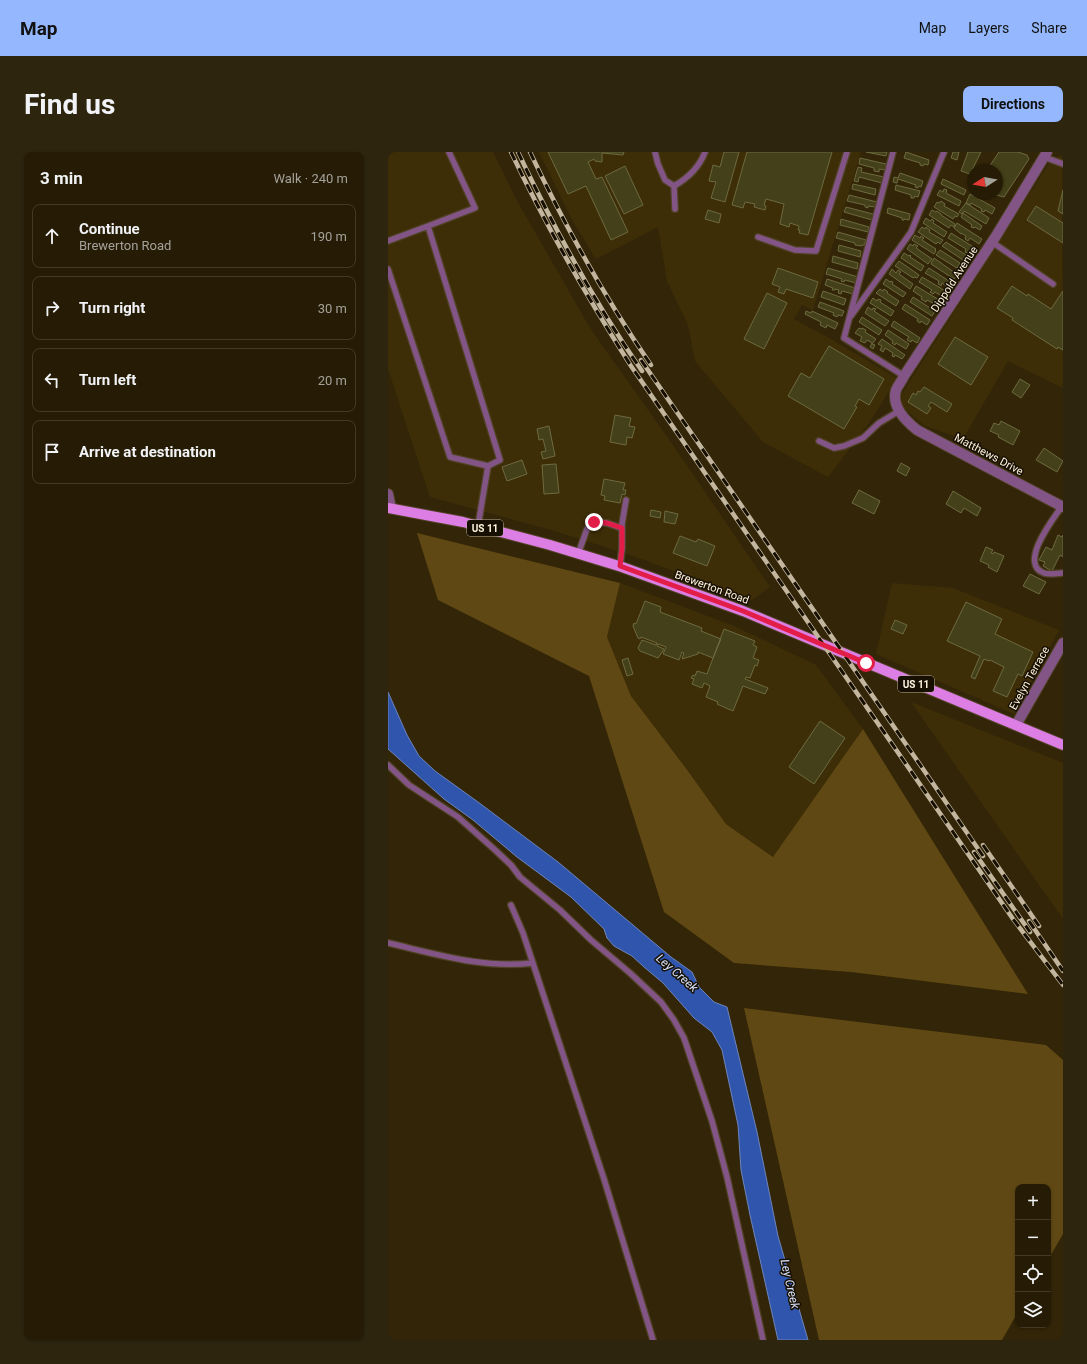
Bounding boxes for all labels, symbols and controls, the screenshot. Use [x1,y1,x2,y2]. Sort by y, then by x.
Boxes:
text: Map [20,17,58,40]
text: Map [919,20,946,36]
text: Layers [968,20,1009,36]
text: Share [1031,20,1067,36]
button: Directions [963,86,1063,122]
text: Find us [24,88,115,121]
north arrow [967,164,1003,200]
text: 3 min [40,168,83,188]
text: Walk · 240 m [273,171,348,186]
text: Continue [79,220,140,238]
icon: ahead [41,225,63,247]
text: 190 m [310,229,347,244]
text: Brewerton Road [79,238,171,253]
street label: Dippold Avenue [928,244,981,315]
icon: right [41,297,63,319]
text: Turn right [79,299,145,317]
text: 30 m [318,301,347,316]
icon: left [41,369,63,391]
text: Turn left [79,371,136,389]
text: 20 m [318,373,347,388]
street label: Matthews Drive [952,431,1026,478]
icon: arrive [41,441,63,463]
text: Arrive at destination [79,443,216,461]
route end [585,513,603,531]
road number: US 11 [467,520,503,536]
street label: Brewerton Road [673,568,751,607]
street label: Evelyn Terrace [1007,644,1052,712]
route start [857,654,875,672]
road number: US 11 [898,676,934,692]
water label: Ley Creek [653,951,701,996]
map controls [1015,1184,1051,1328]
button: + [1015,1184,1051,1220]
button: − [1015,1220,1051,1256]
button: locate [1015,1256,1051,1292]
water label: Ley Creek [778,1258,803,1311]
button: layers [1015,1292,1051,1328]

